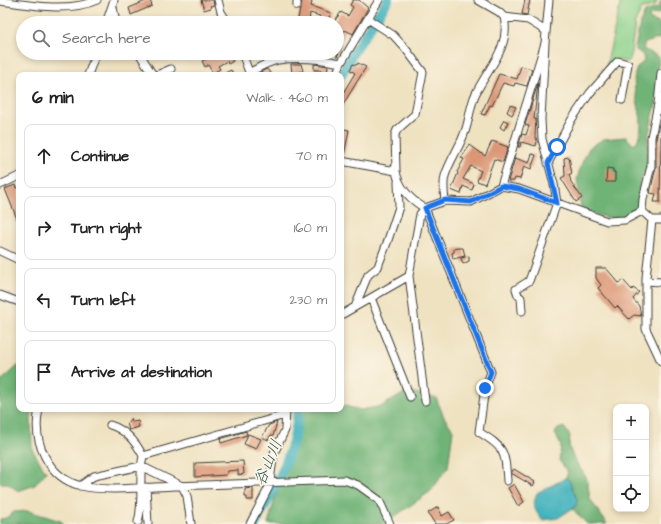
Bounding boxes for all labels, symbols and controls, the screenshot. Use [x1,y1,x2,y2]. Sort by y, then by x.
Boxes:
search box [16,16,344,60]
icon: search [30,27,52,49]
text: Search here [62,28,151,49]
text: 6 min [32,86,74,110]
text: Walk · 460 m [246,89,328,107]
route start [548,138,566,156]
icon: ahead [33,145,55,167]
text: Continue [71,146,129,167]
text: 70 m [295,147,327,165]
icon: right [33,217,55,239]
text: Turn right [71,218,142,239]
text: 160 m [294,219,327,237]
icon: left [33,289,55,311]
text: Turn left [71,290,135,311]
text: 230 m [289,291,327,309]
icon: arrive [33,361,55,383]
text: Arrive at destination [71,362,212,383]
route end [476,379,494,397]
map controls [613,404,649,512]
button: + [613,404,649,440]
water label: 谷山川 [248,436,287,489]
button: − [613,440,649,476]
button: locate [613,476,649,512]

